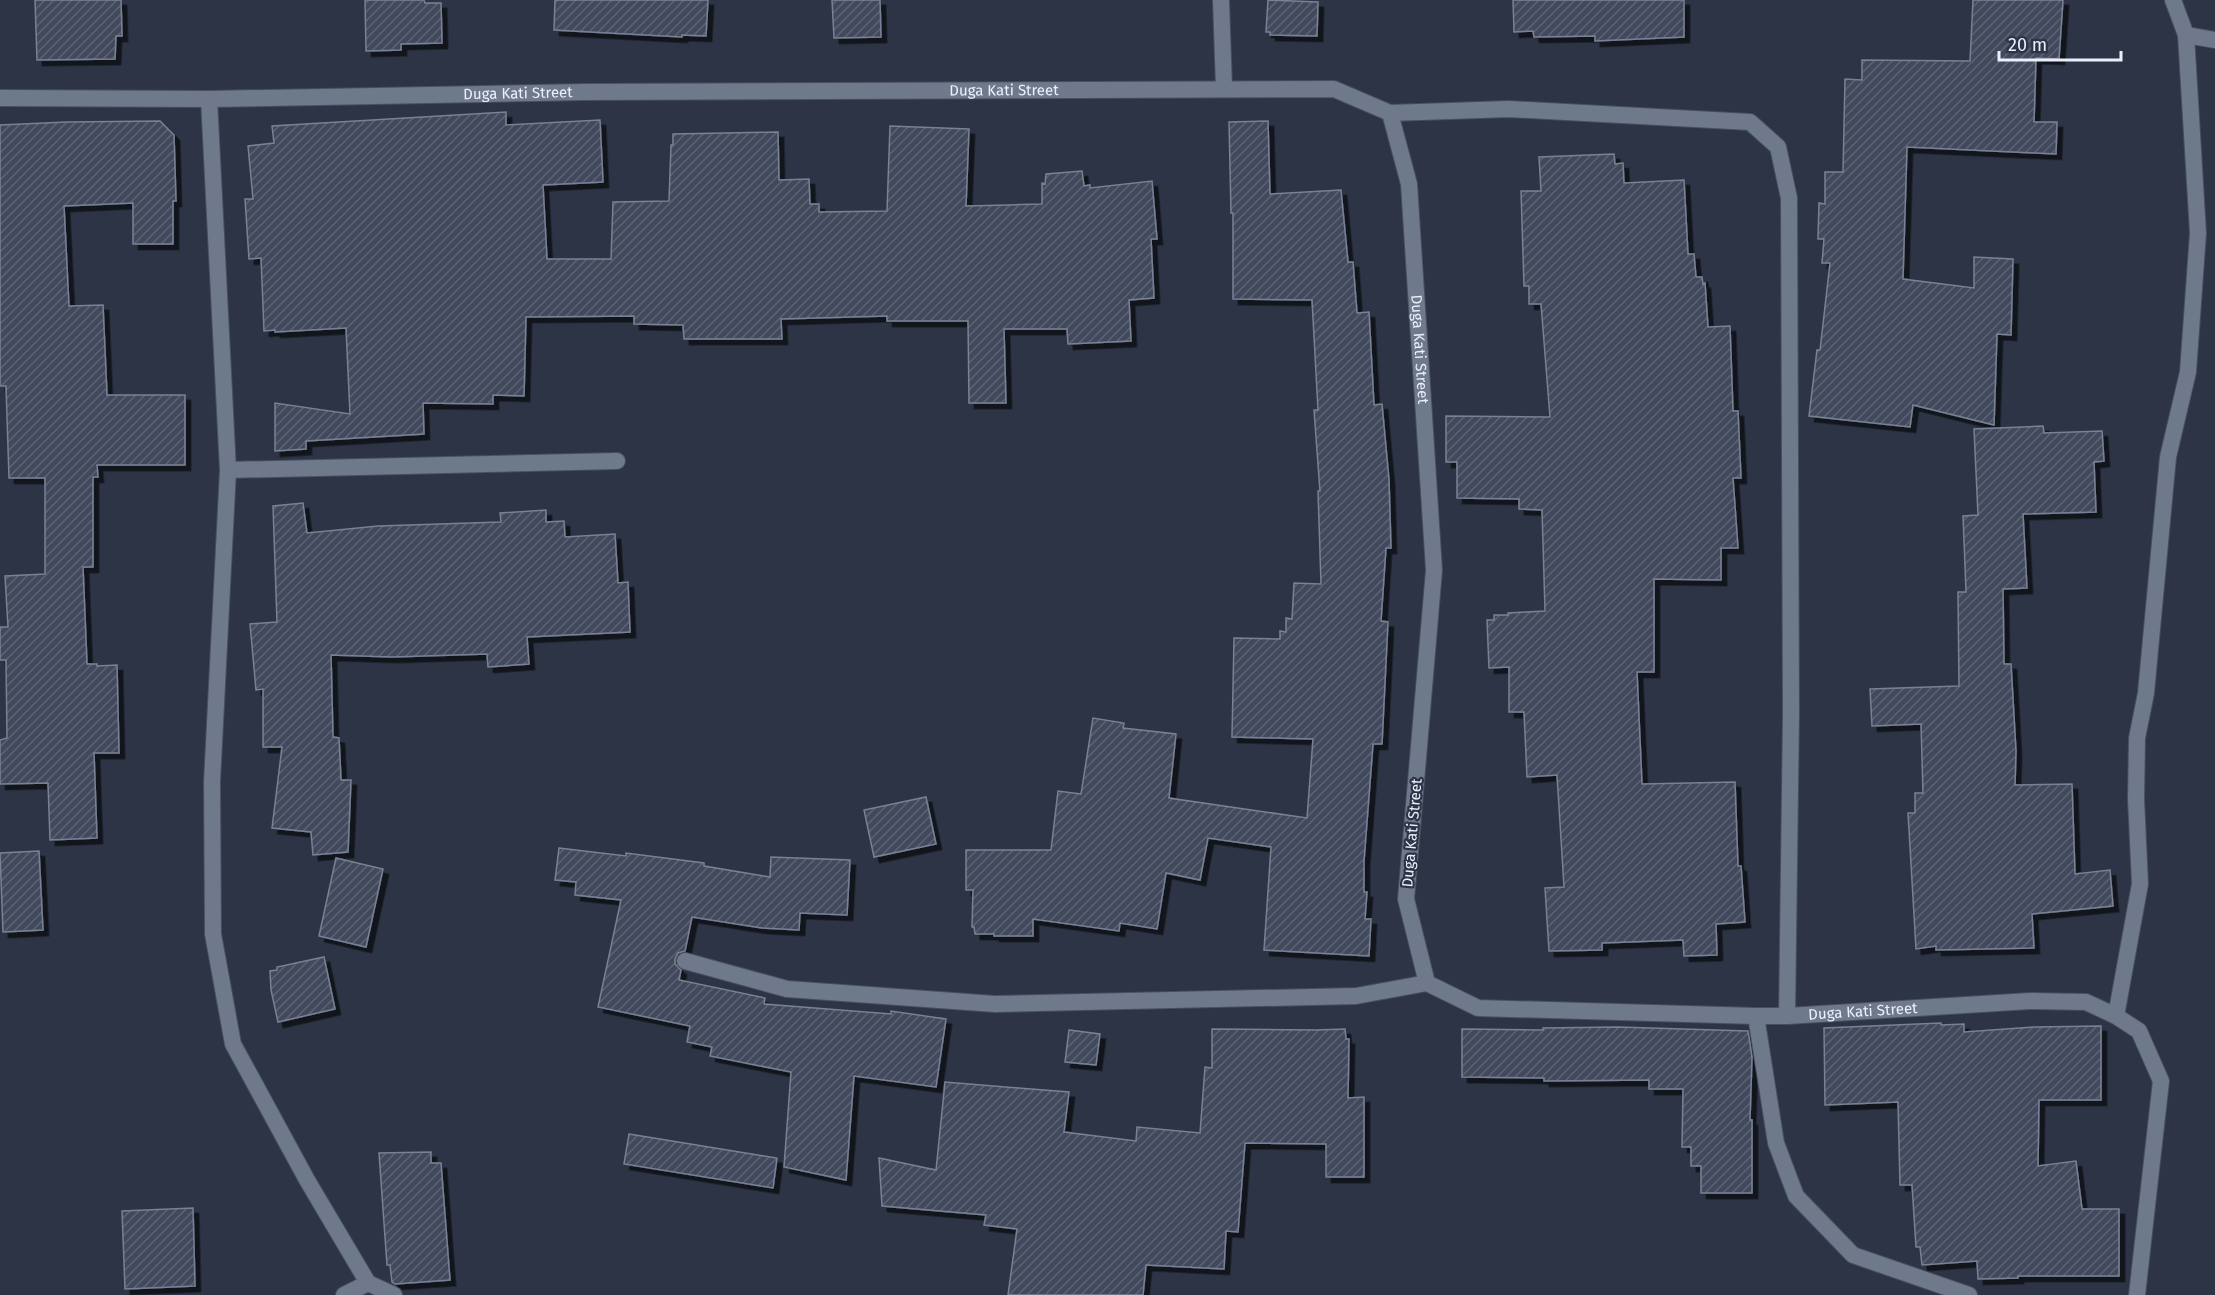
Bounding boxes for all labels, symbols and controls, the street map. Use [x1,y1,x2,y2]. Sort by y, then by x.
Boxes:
scale bar [1999,24,2120,62]
text: 20 m [2008,34,2047,56]
street label: Duga Kati Street [949,81,1059,100]
street label: Duga Kati Street [463,83,573,103]
street label: Duga Kati Street [1407,294,1432,405]
street label: Duga Kati Street [1398,777,1426,888]
street label: Duga Kati Street [1808,999,1919,1024]

